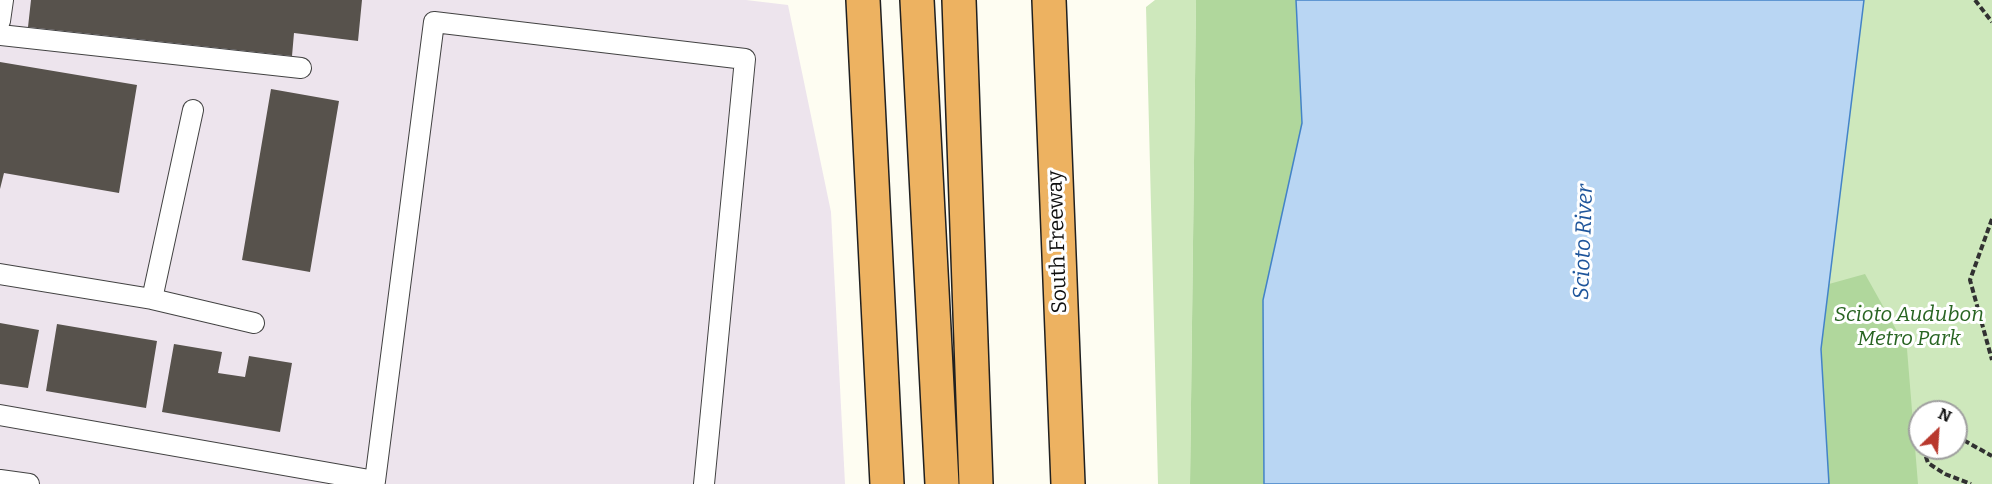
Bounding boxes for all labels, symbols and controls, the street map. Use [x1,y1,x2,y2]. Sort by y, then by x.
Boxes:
street label: South Freeway [1043,170,1073,314]
water label: Scioto River [1569,184,1599,300]
park label: Scioto Audubon Metro Park [1834,302,1984,352]
north arrow [1908,400,1968,460]
text: N [1935,404,1955,426]

